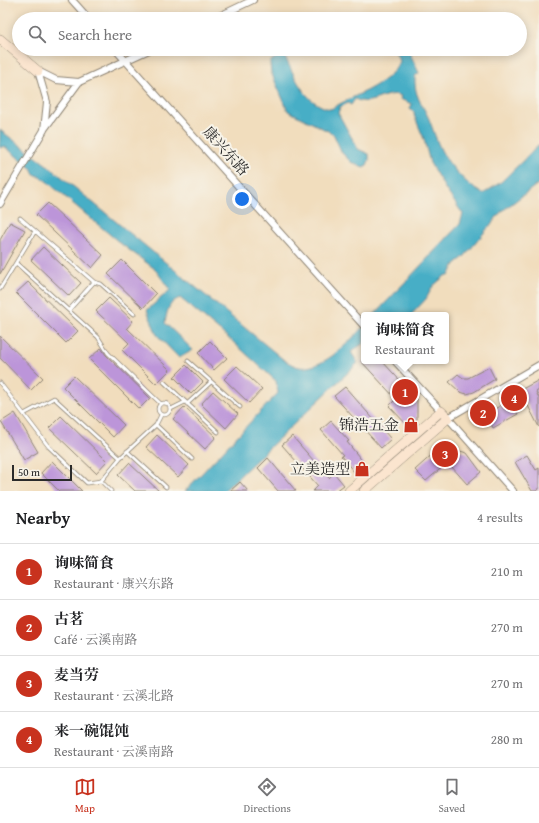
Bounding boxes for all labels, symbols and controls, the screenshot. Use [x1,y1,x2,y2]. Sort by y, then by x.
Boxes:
search box [12,12,527,56]
icon: search [26,23,48,45]
text: Search here [58,24,132,45]
street label: 康兴东路 [198,121,254,180]
your location [232,189,252,209]
popup [361,312,449,364]
text: 询味简食 [375,319,435,340]
text: Restaurant [375,340,435,359]
pin: 1 [392,377,418,407]
pin: 4 [501,383,527,413]
pin: 2 [470,398,496,428]
place label: 锦浩五金 [339,414,399,435]
shop icon: 锦浩五金 [402,416,420,434]
pin: 3 [432,439,458,469]
place label: 立美造型 [290,458,350,479]
shop icon: 立美造型 [353,460,371,478]
scale bar [12,463,72,482]
text: 50 m [18,464,40,480]
text: Nearby [16,505,70,530]
text: 4 results [477,508,523,527]
text: 询味简食 [54,552,114,573]
text: 1 [26,562,32,581]
text: 210 m [491,562,523,581]
text: Restaurant · 康兴东路 [54,574,174,593]
text: 古茗 [54,608,84,629]
text: 2 [26,618,32,637]
text: 270 m [491,618,523,637]
text: Café · 云溪南路 [54,630,137,649]
text: 麦当劳 [54,664,99,685]
text: 3 [26,674,32,693]
text: 270 m [491,674,523,693]
text: Restaurant · 云溪北路 [54,686,174,705]
text: 来一碗馄饨 [54,720,129,741]
text: 4 [26,730,32,749]
text: 280 m [491,730,523,749]
text: Restaurant · 云溪南路 [54,742,174,761]
tab: Map [74,776,96,816]
tab: Directions [244,776,291,816]
tab: Saved [438,776,465,816]

